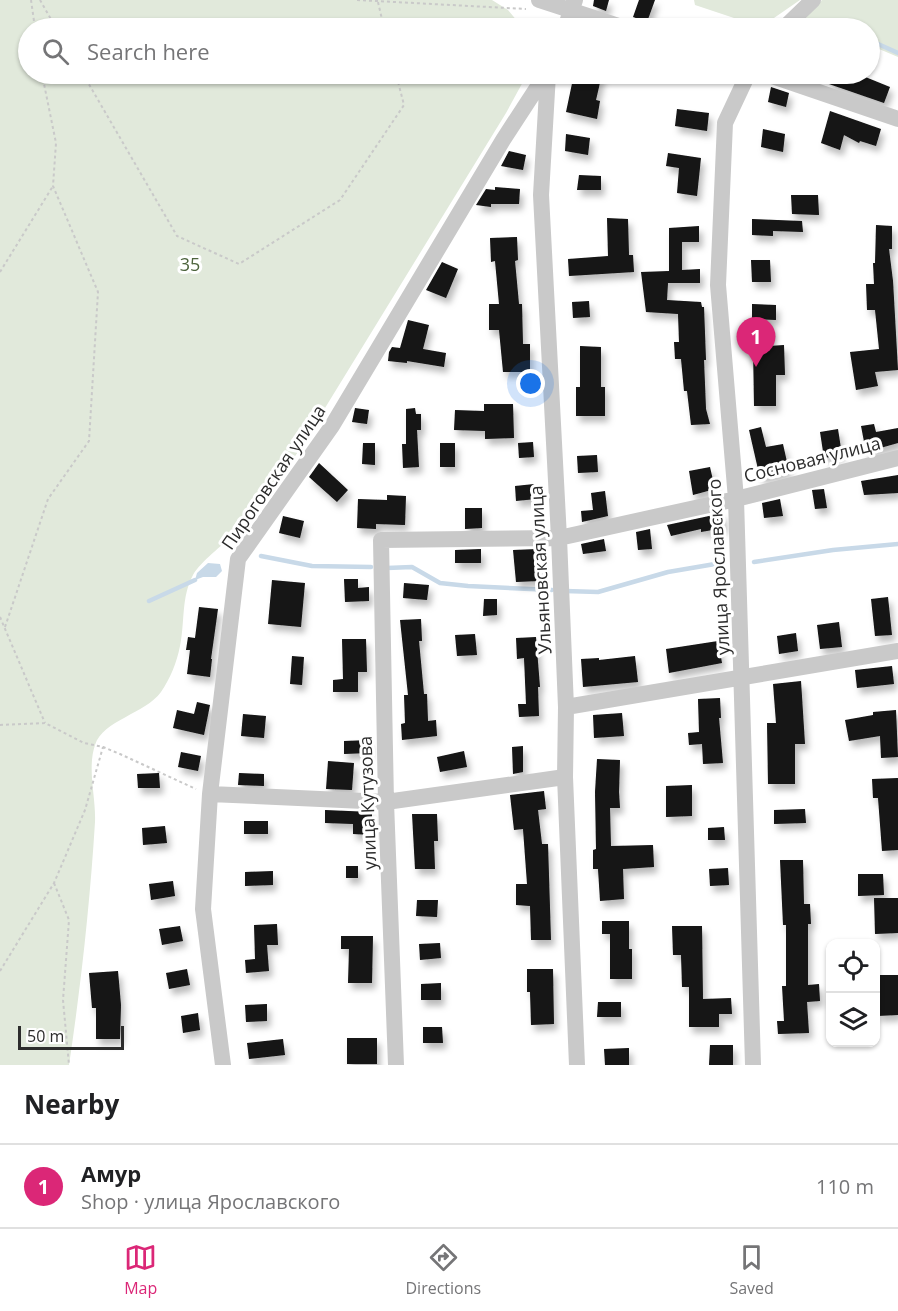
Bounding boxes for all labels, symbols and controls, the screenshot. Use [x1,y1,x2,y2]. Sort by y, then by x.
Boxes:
search box [18,18,880,84]
icon: search [39,35,72,68]
text: Search here [87,36,210,66]
park label: 35 [180,252,200,276]
pin: 1 [736,318,776,367]
your location [516,369,545,398]
street label: Пироговская улица [216,400,330,554]
street label: Сосновая улица [741,430,883,488]
street label: улица Ярославского [701,478,735,656]
street label: Ульяновская улица [524,485,556,655]
street label: улица Кутузова [353,736,381,870]
map controls [826,939,880,1047]
button: locate [826,939,880,993]
button: layers [826,993,880,1047]
scale bar [18,1023,124,1050]
text: 50 m [27,1025,64,1047]
text: Nearby [24,1086,119,1122]
text: Амур [81,1158,141,1188]
text: 1 [38,1173,49,1200]
text: 110 m [816,1173,874,1200]
text: Shop · улица Ярославского [81,1188,340,1215]
tab: Map [124,1241,157,1299]
tab: Directions [406,1241,481,1299]
tab: Saved [729,1241,774,1299]

